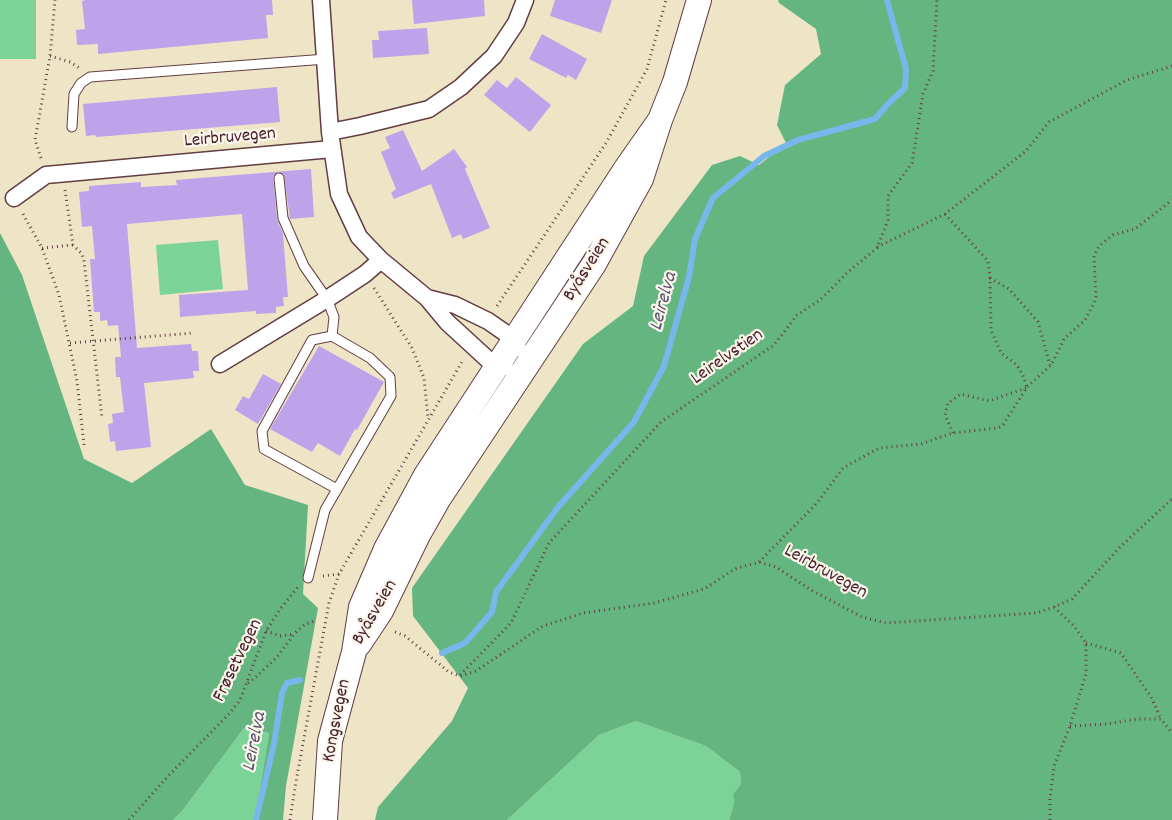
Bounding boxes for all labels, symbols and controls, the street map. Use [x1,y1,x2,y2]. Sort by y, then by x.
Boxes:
street label: Leirbruvegen [183,124,277,154]
street label: Byåsveien [559,234,617,306]
water label: Leirelva [646,270,684,334]
street label: Leirelvstien [687,325,769,391]
street label: Leirbruvegen [779,541,871,605]
street label: Byåsveien [348,577,404,649]
street label: Frøsetvegen [209,616,269,706]
street label: Kongsvegen [319,678,357,764]
water label: Leirelva [239,711,273,773]

